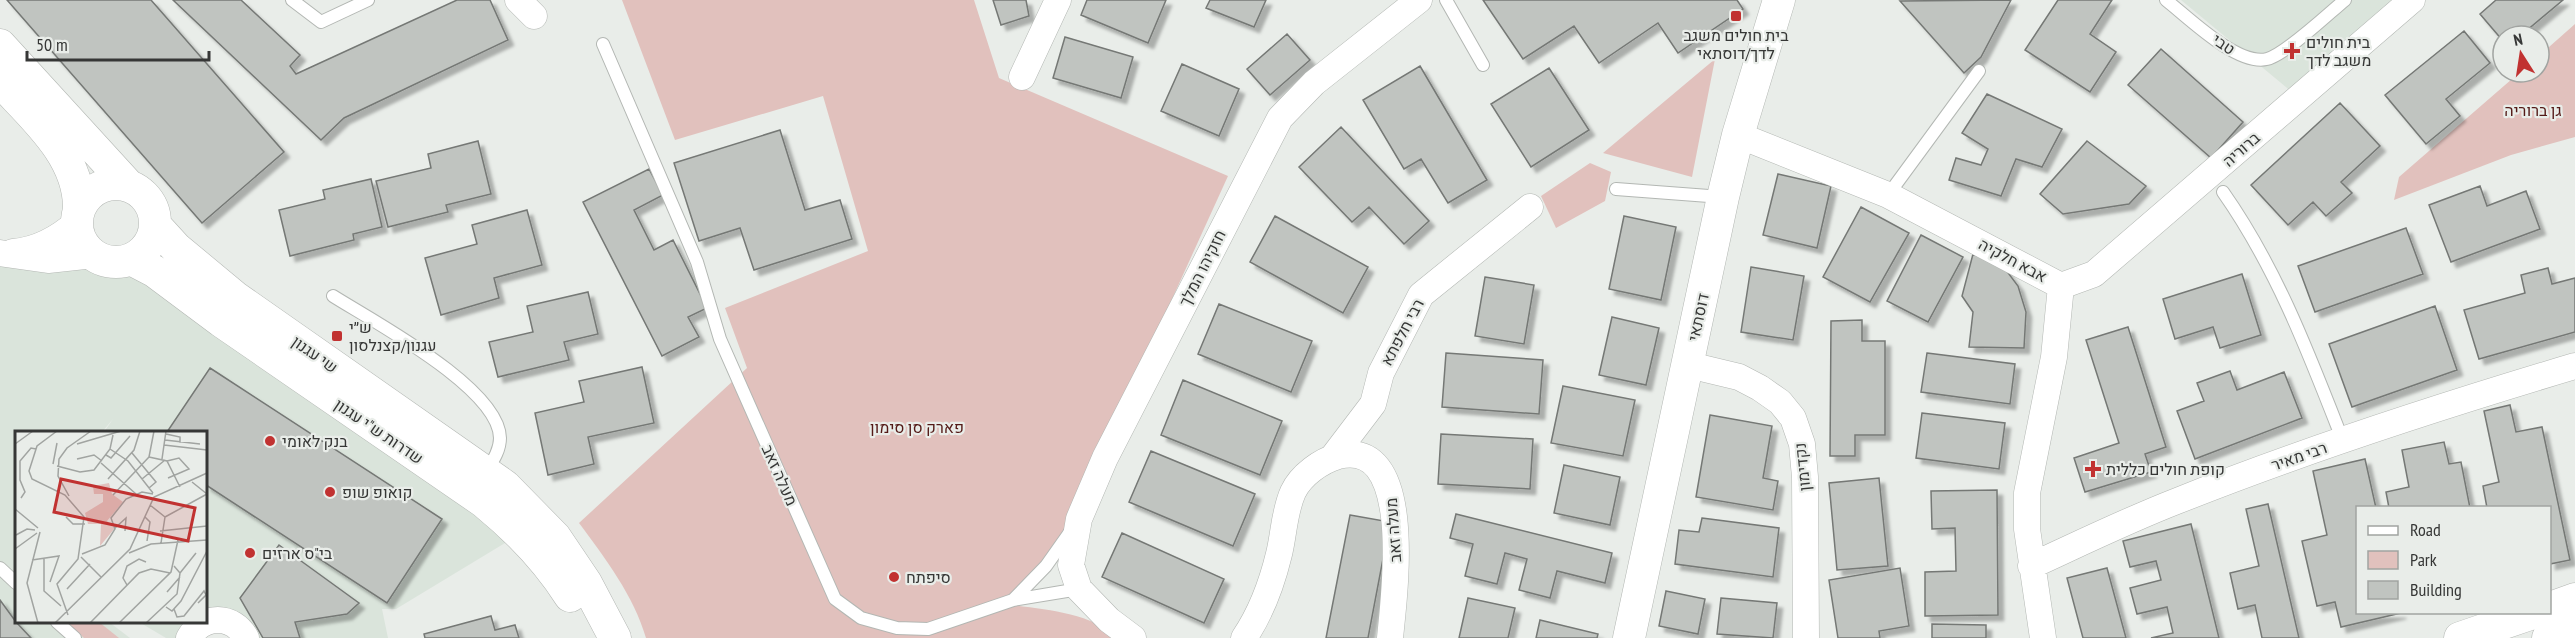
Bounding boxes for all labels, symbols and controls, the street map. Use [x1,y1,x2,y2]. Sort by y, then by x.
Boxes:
marker: בית חולים משגב לדך/דוסתאי [1729,9,1743,23]
scale bar [27,24,208,62]
north arrow [2491,24,2551,84]
place label: בית חולים משגב לדך/דוסתאי [1683,25,1789,63]
street label: טבי [2209,29,2239,59]
text: N [2512,29,2524,50]
place label: בית חולים משגב לדך [2306,32,2371,70]
text: 50 m [36,33,68,56]
marker: בית חולים משגב לדך [2283,42,2301,60]
park label: גן ברוריה [2504,100,2562,120]
street label: ברוריה [2218,127,2264,171]
street label: חזקיהו המלך [1174,226,1230,310]
street label: אבא חלקיה [1975,234,2051,286]
street label: דוסתאי [1683,291,1713,343]
street label: רבי חלפתא [1376,295,1428,369]
place label: ש״י עגנון/קצנלסון [349,317,437,355]
marker: ש״י עגנון/קצנלסון [330,329,344,343]
street label: שי עגנון [288,331,342,377]
street label: שדרות ש"י עגנון [331,394,427,468]
park label: פארק סן סימון [870,417,964,437]
inset map [15,431,207,623]
place label: בנק לאומי [282,431,348,451]
marker: בנק לאומי [263,434,277,448]
street label: רבי מאיר [2269,437,2329,475]
street label: מעלה זאב [758,441,802,509]
street label: נקדימון [1790,442,1814,492]
place label: קופת חולים כללית [2106,459,2225,479]
marker: קופת חולים כללית [2084,460,2102,478]
place label: קואופ שופ [342,482,413,502]
marker: קואופ שופ [323,485,337,499]
street label: מעלה זאב [1381,497,1405,563]
legend [2356,506,2551,614]
text: Road [2410,518,2441,541]
place label: בי"ס ארזים [262,543,333,563]
marker: בי"ס ארזים [243,546,257,560]
text: Park [2410,548,2437,571]
place label: סיפתח [906,567,951,587]
marker: סיפתח [887,570,901,584]
text: Building [2410,578,2462,601]

